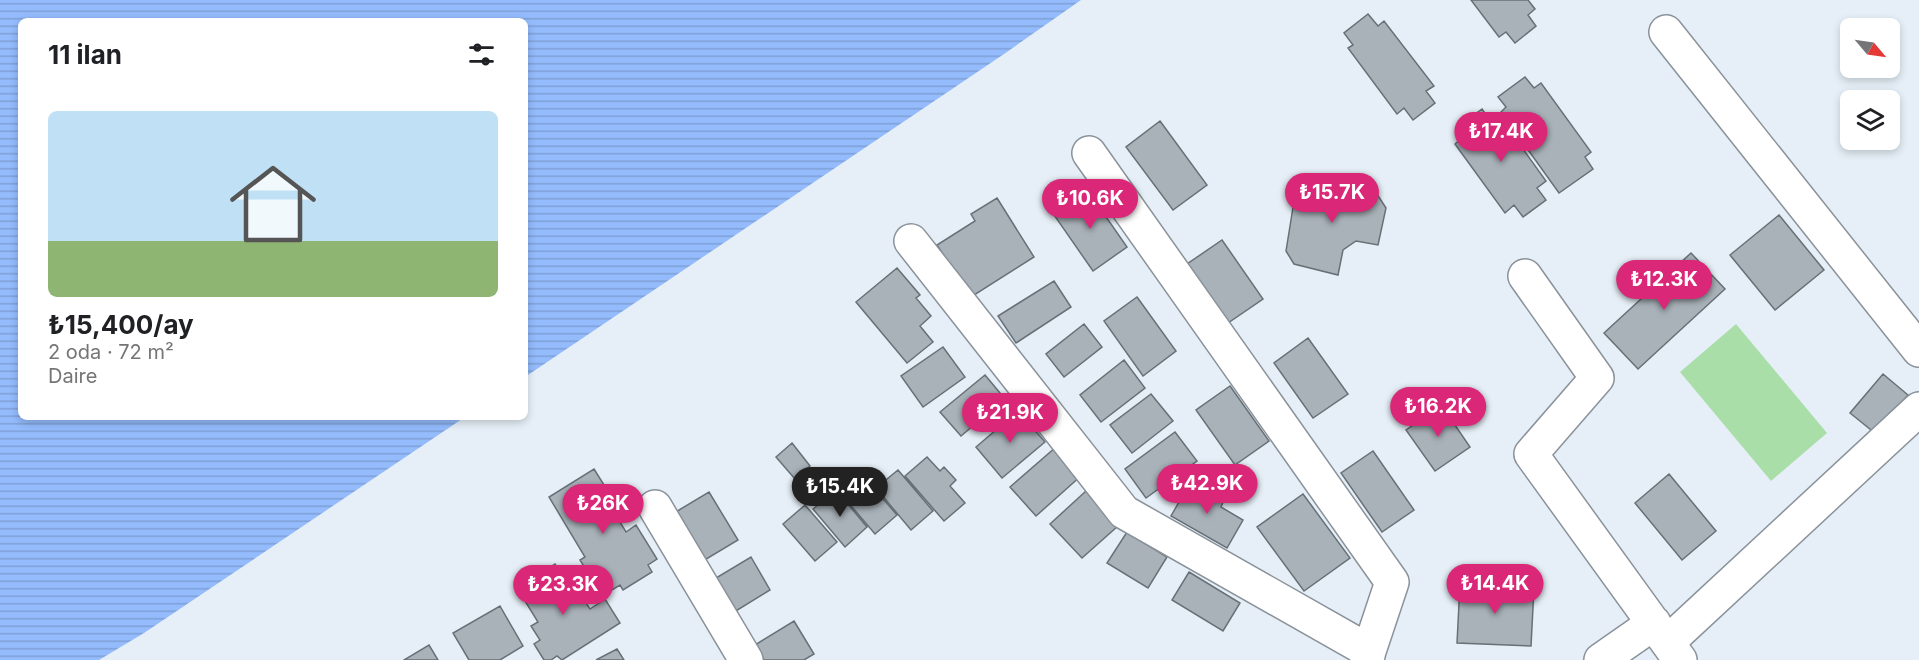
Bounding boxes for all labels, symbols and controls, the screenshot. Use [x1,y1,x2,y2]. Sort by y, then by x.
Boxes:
north arrow [1840,18,1900,78]
map controls [1840,18,1900,150]
icon: filters [465,38,498,71]
text: 11 ilan [48,39,122,70]
button: layers [1840,90,1900,150]
pin: ₺17.4K [1452,112,1550,163]
text: ₺17.4K [1468,119,1534,143]
icon: home [219,150,327,258]
pin: ₺15.7K [1283,173,1381,224]
pin: ₺10.6K [1041,179,1139,230]
text: ₺15.7K [1299,180,1365,204]
text: ₺10.6K [1056,186,1124,210]
pin: ₺12.3K [1615,260,1713,311]
text: ₺12.3K [1630,267,1698,291]
text: ₺15,400/ay [48,309,194,340]
text: 2 oda · 72 m² [48,340,174,364]
text: Daire [48,364,97,388]
pin: ₺16.2K [1389,387,1487,438]
pin: ₺21.9K [961,393,1059,444]
text: ₺16.2K [1404,394,1472,418]
text: ₺21.9K [976,400,1044,424]
pin: ₺42.9K [1158,464,1256,515]
pin: ₺15.4K [791,467,889,518]
text: ₺42.9K [1171,471,1243,495]
text: ₺15.4K [806,474,874,498]
pin: ₺26K [567,484,639,535]
text: ₺26K [577,491,629,515]
pin: ₺14.4K [1446,564,1544,615]
pin: ₺23.3K [514,565,612,616]
text: ₺14.4K [1461,571,1529,595]
text: ₺23.3K [527,572,599,596]

